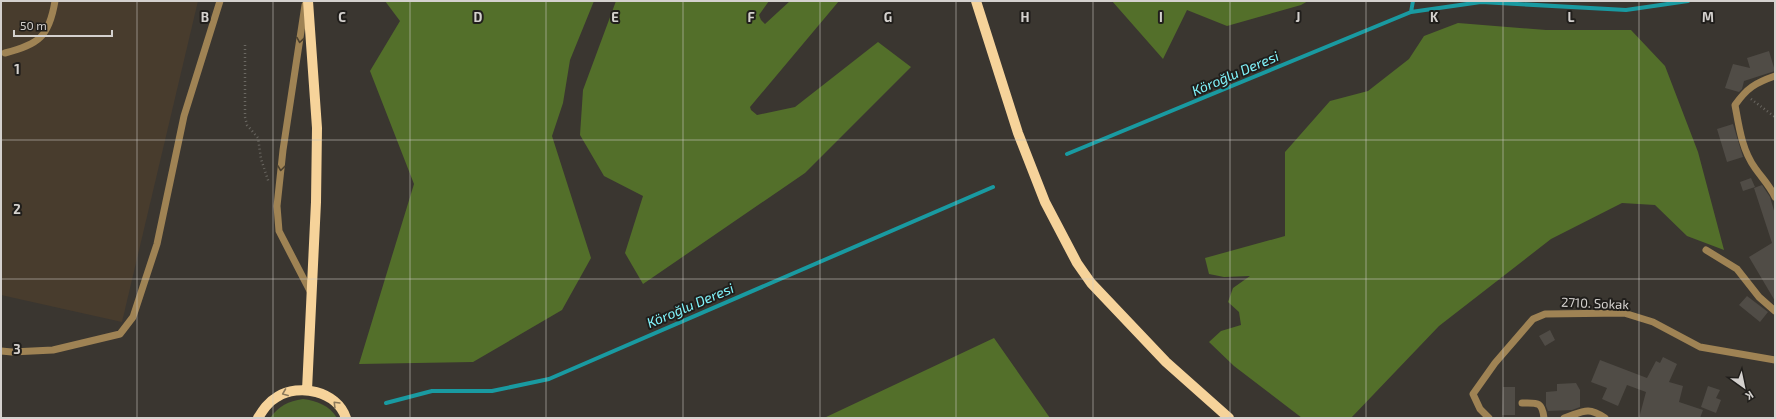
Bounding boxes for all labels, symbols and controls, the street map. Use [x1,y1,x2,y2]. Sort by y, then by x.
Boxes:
text: B [201,9,209,25]
text: C [338,9,346,25]
text: D [474,9,483,25]
text: E [611,9,619,25]
text: F [747,9,755,25]
text: G [884,9,892,25]
text: H [1021,9,1030,25]
text: I [1159,9,1163,25]
text: J [1296,9,1300,25]
text: K [1430,9,1439,25]
text: L [1568,9,1575,25]
text: M [1702,9,1714,25]
scale bar [14,12,112,38]
text: 50 m [20,18,47,32]
one-way arrow [296,36,305,43]
water label: Köroğlu Deresi [1189,47,1282,99]
text: 1 [14,61,20,77]
one-way arrow [277,165,286,171]
text: 2 [13,201,21,217]
water label: Köroğlu Deresi [644,279,737,331]
street label: 2710. Sokak [1561,294,1630,312]
text: 3 [13,341,21,357]
north arrow [1724,367,1764,407]
text: K [1743,388,1756,403]
one-way arrow [282,389,289,397]
one-way arrow [333,401,341,409]

